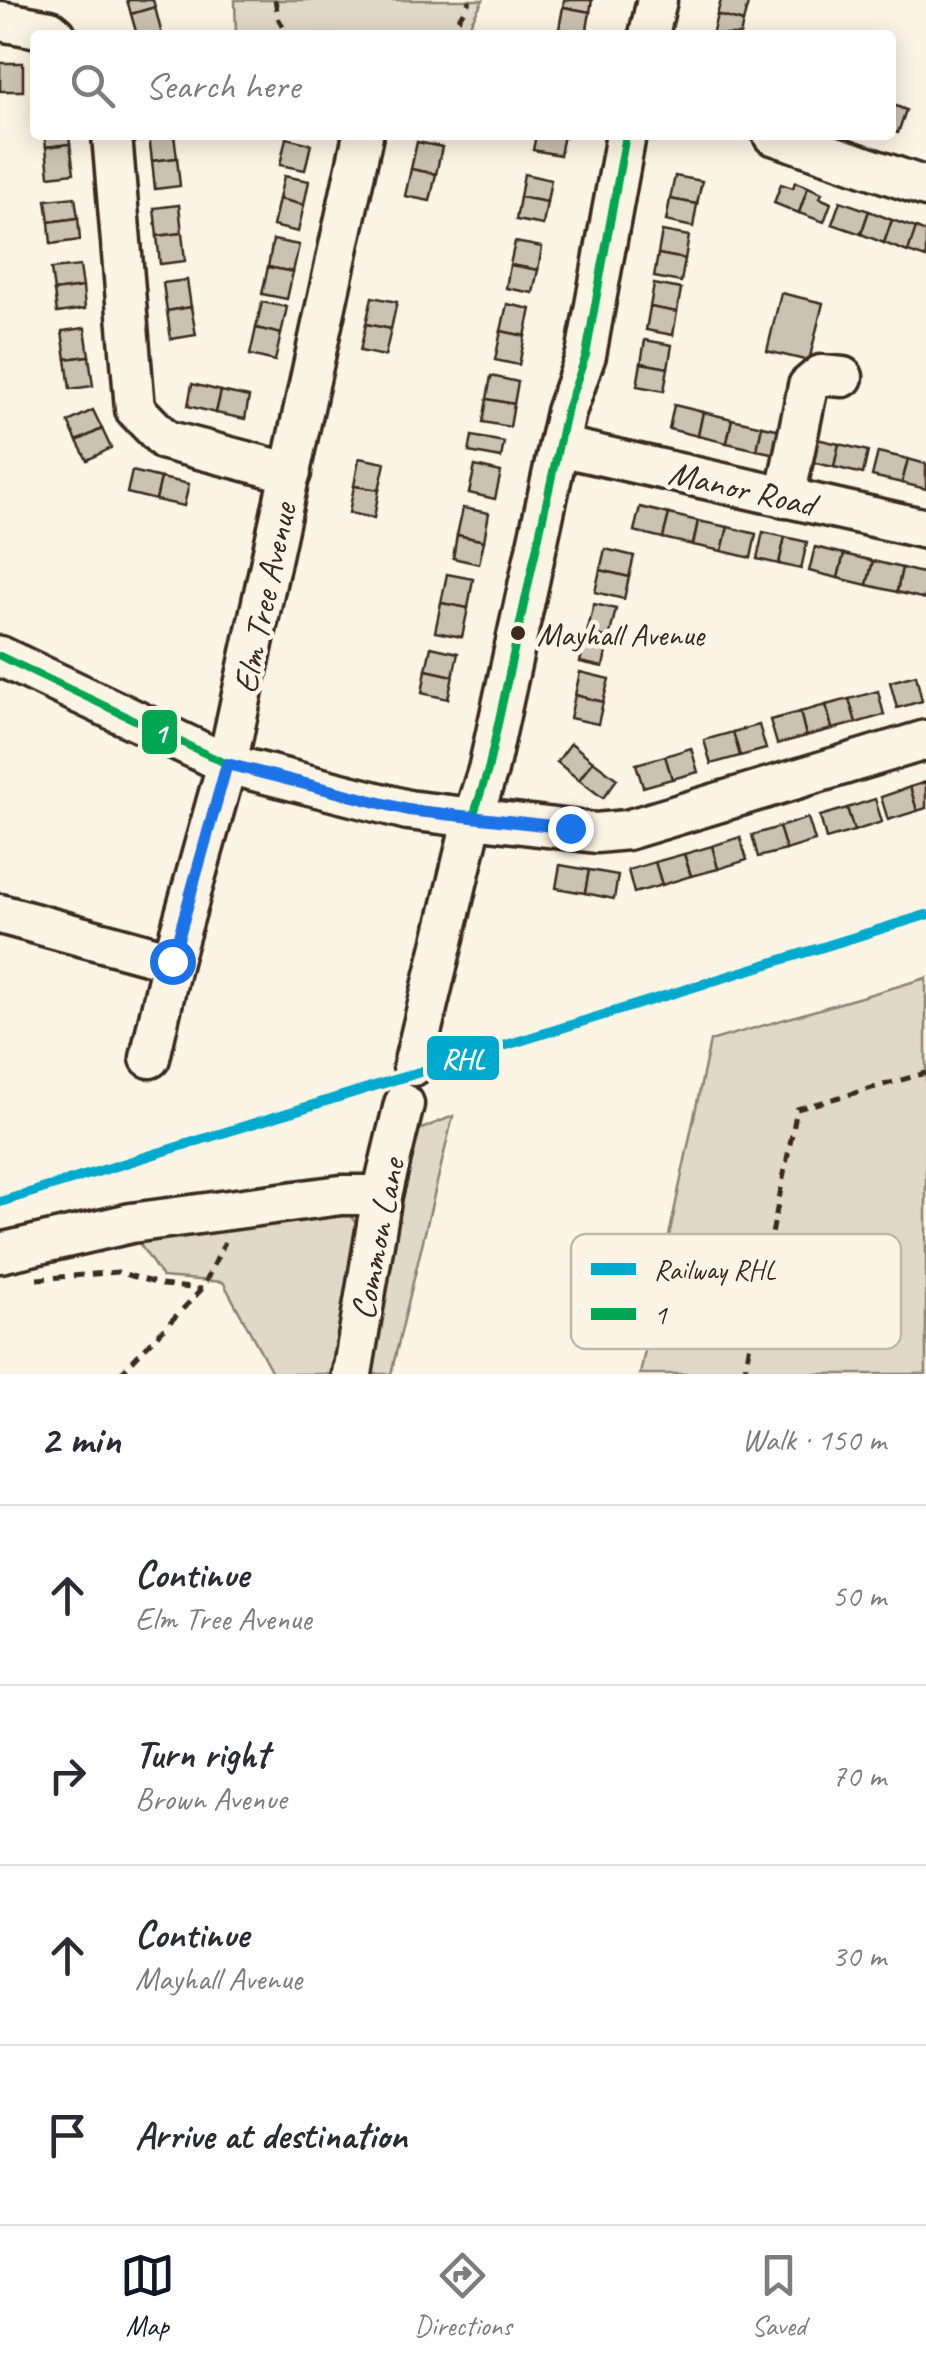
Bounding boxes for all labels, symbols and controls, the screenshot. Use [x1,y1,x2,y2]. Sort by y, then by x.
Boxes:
search box [30,30,896,140]
icon: search [65,58,120,113]
text: Search here [145,62,300,109]
street label: Manor Road [664,450,824,528]
street label: Elm Tree Avenue [222,497,307,697]
place label: Mayhall Avenue [537,614,707,655]
marker: Mayhall Avenue [508,623,528,643]
line badge: 1 [140,708,179,756]
text: 1 [154,715,170,750]
route end [548,806,594,852]
route start [150,939,196,985]
line badge: RHL [425,1034,501,1082]
text: RHL [441,1041,486,1076]
street label: Common Lane [340,1152,416,1323]
legend [571,1234,901,1349]
text: Railway RHL [654,1252,777,1287]
text: 1 [654,1297,668,1332]
text: 2 min [40,1413,120,1466]
text: Walk · 150 m [742,1419,886,1460]
text: Continue [135,1551,249,1598]
icon: ahead [40,1568,95,1623]
text: 50 m [832,1575,886,1616]
text: Elm Tree Avenue [135,1598,311,1639]
text: Turn right [135,1731,269,1778]
icon: right [40,1748,95,1803]
text: 70 m [832,1755,886,1796]
text: Brown Avenue [135,1778,287,1819]
text: Continue [135,1911,249,1958]
icon: ahead [40,1928,95,1983]
text: 30 m [832,1935,886,1976]
text: Mayhall Avenue [135,1958,302,1999]
icon: arrive [40,2108,95,2163]
text: Arrive at destination [135,2112,407,2159]
tab: Map [120,2248,175,2343]
tab: Directions [414,2248,512,2343]
tab: Saved [751,2248,806,2343]

